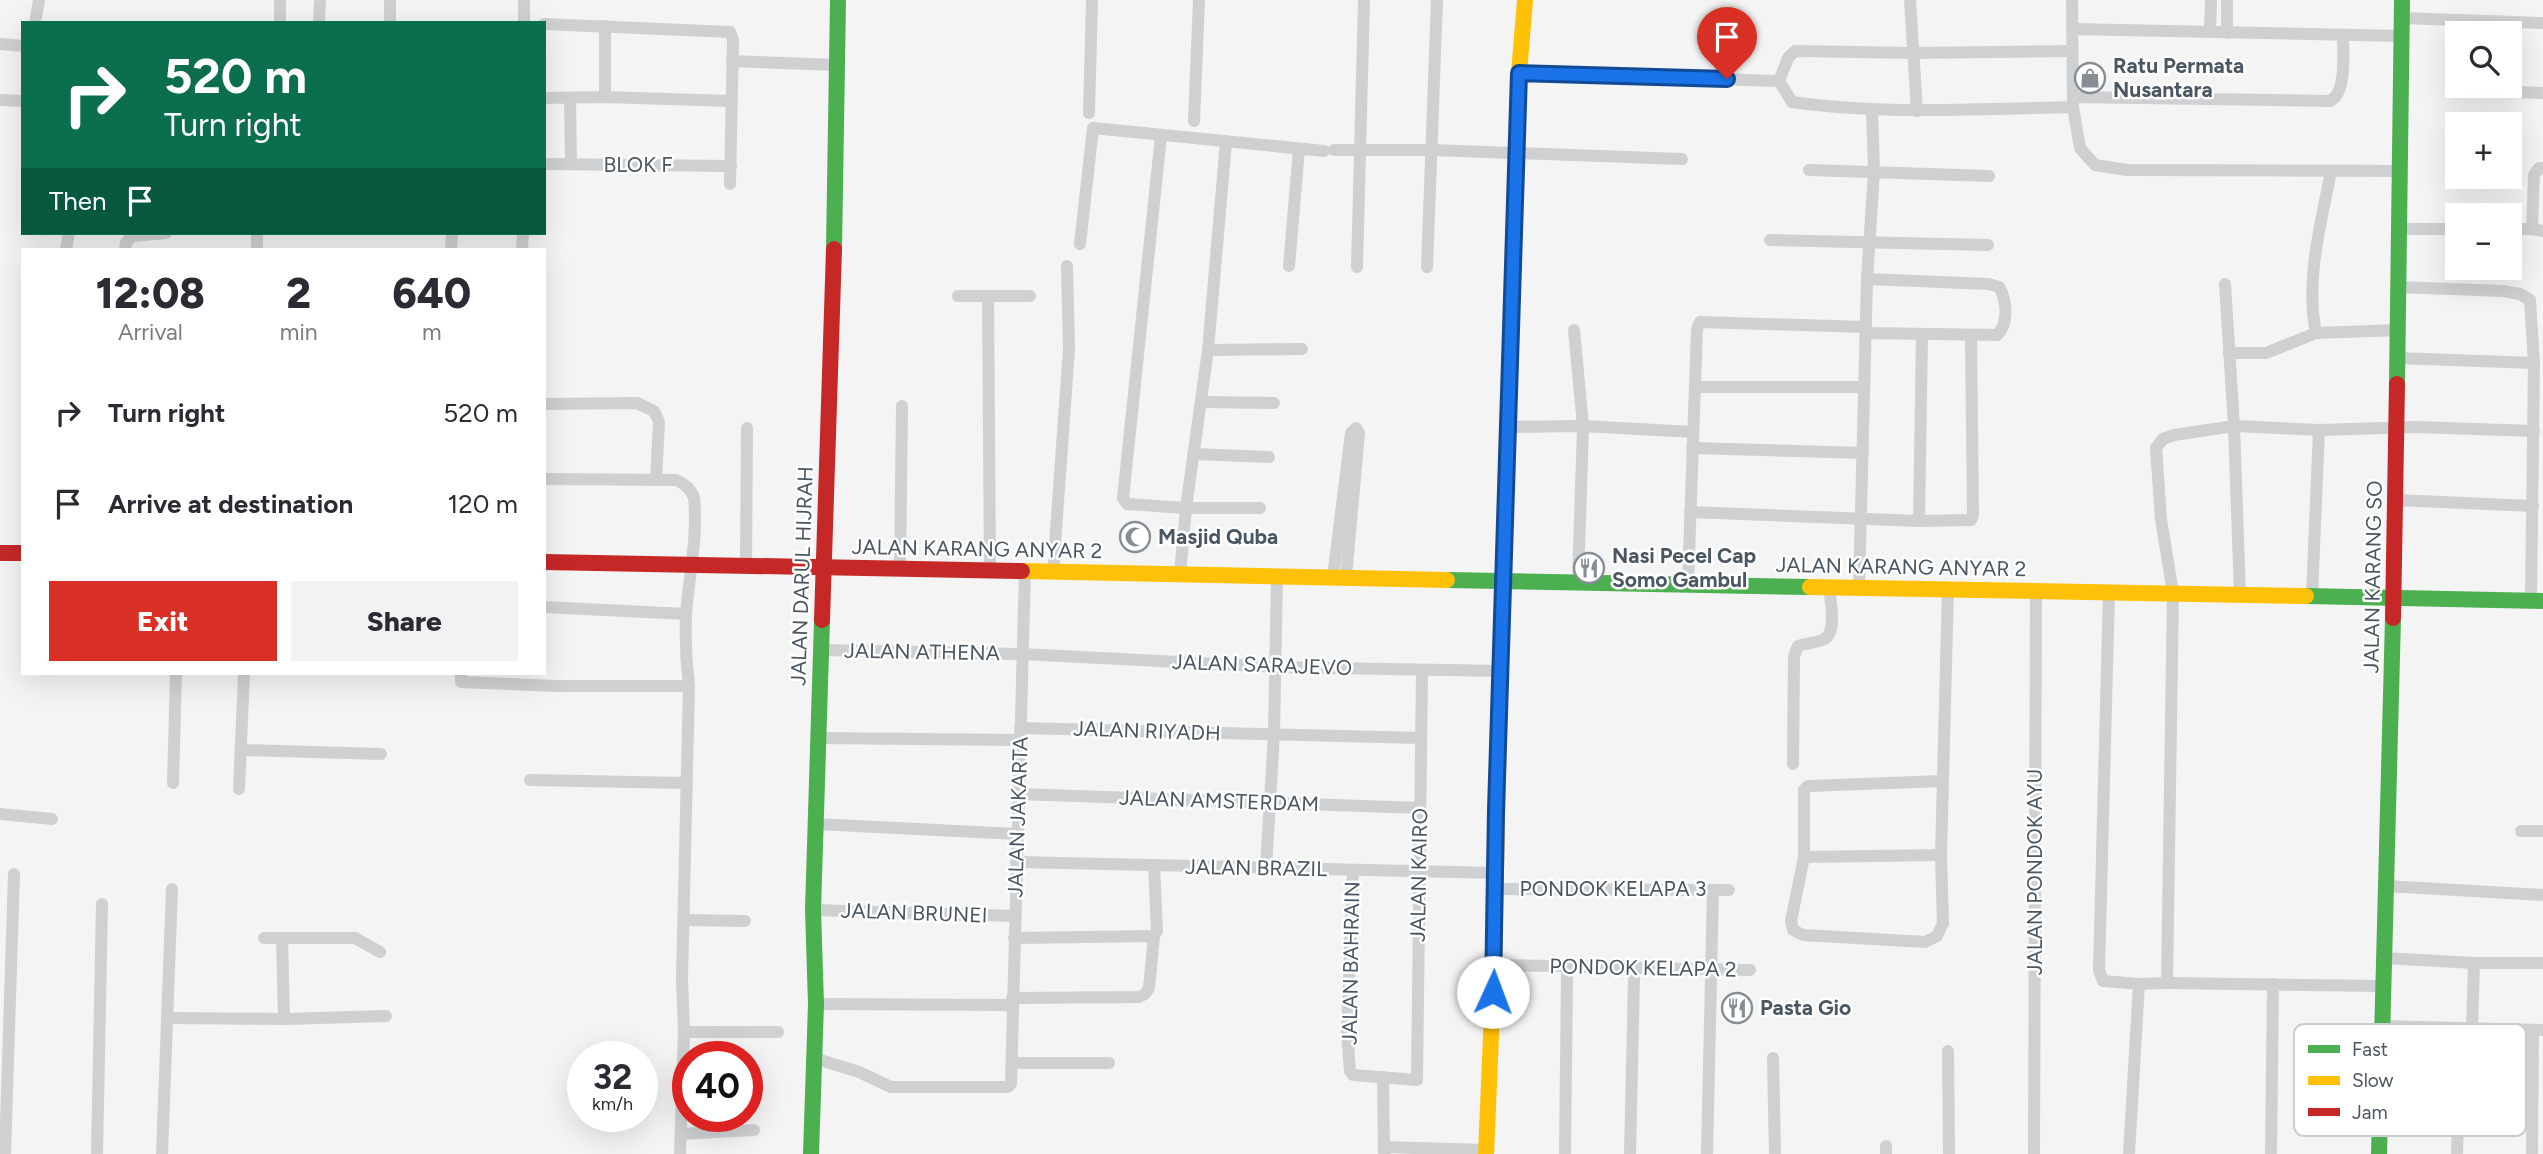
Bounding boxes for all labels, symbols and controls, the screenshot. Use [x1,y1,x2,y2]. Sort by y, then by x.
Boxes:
pin [1697,7,1757,79]
icon: arrive [1708,18,1746,56]
map controls [2445,21,2522,280]
button: search [2445,21,2522,98]
text: 520 m [164,46,307,105]
icon: right [49,49,140,140]
place label: Ratu Permata Nusantara [2113,53,2244,102]
shop icon: Ratu Permata Nusantara [2073,61,2107,95]
text: Turn right [164,106,302,144]
button: + [2445,112,2522,189]
street label: BLOK F [603,152,673,177]
icon: arrive [121,182,159,220]
text: Then [49,185,107,217]
button: − [2445,203,2522,280]
text: 12:08 [96,268,205,319]
text: 2 [286,268,311,319]
text: 640 [392,268,471,319]
text: Arrival [118,318,183,346]
text: min [280,318,318,346]
text: m [422,318,442,346]
icon: right [49,394,87,432]
text: Turn right [108,397,225,429]
text: 520 m [443,397,518,429]
street label: JALAN DARUL HIJRAH [785,466,818,686]
street label: JALAN KARANG SO [2358,480,2387,674]
icon: arrive [49,485,87,523]
text: Arrive at destination [108,488,353,520]
text: 120 m [448,488,518,520]
mosque icon: Masjid Quba [1118,520,1152,554]
place label: Masjid Quba [1158,524,1278,549]
street label: JALAN KARANG ANYAR 2 [851,534,1103,563]
place label: Nasi Pecel Cap Somo Gambul [1612,543,1756,592]
restaurant icon: Nasi Pecel Cap Somo Gambul [1572,551,1606,585]
street label: JALAN KARANG ANYAR 2 [1775,552,2027,581]
button: Exit [49,581,277,661]
button: Share [291,581,518,661]
street label: JALAN ATHENA [844,638,1000,665]
street label: JALAN SARAJEVO [1172,649,1352,680]
street label: JALAN RIYADH [1073,715,1221,746]
street label: JALAN JAKARTA [1002,736,1033,898]
street label: JALAN PONDOK AYU [2022,769,2047,975]
street label: JALAN AMSTERDAM [1119,785,1319,816]
street label: JALAN KAIRO [1405,808,1432,942]
street label: JALAN BRAZIL [1185,854,1327,881]
street label: PONDOK KELAPA 3 [1520,876,1706,901]
street label: JALAN BAHRAIN [1337,881,1364,1045]
street label: JALAN BRUNEI [840,897,988,928]
street label: PONDOK KELAPA 2 [1549,953,1737,982]
position arrow [1456,955,1530,1029]
restaurant icon: Pasta Gio [1720,991,1754,1025]
place label: Pasta Gio [1760,995,1851,1020]
legend [2294,1024,2526,1136]
text: Fast [2352,1038,2388,1061]
speed limit sign: 40 [672,1041,763,1132]
text: 32 [593,1056,632,1098]
text: Slow [2352,1069,2394,1092]
text: km/h [592,1093,633,1115]
text: Jam [2352,1101,2388,1124]

